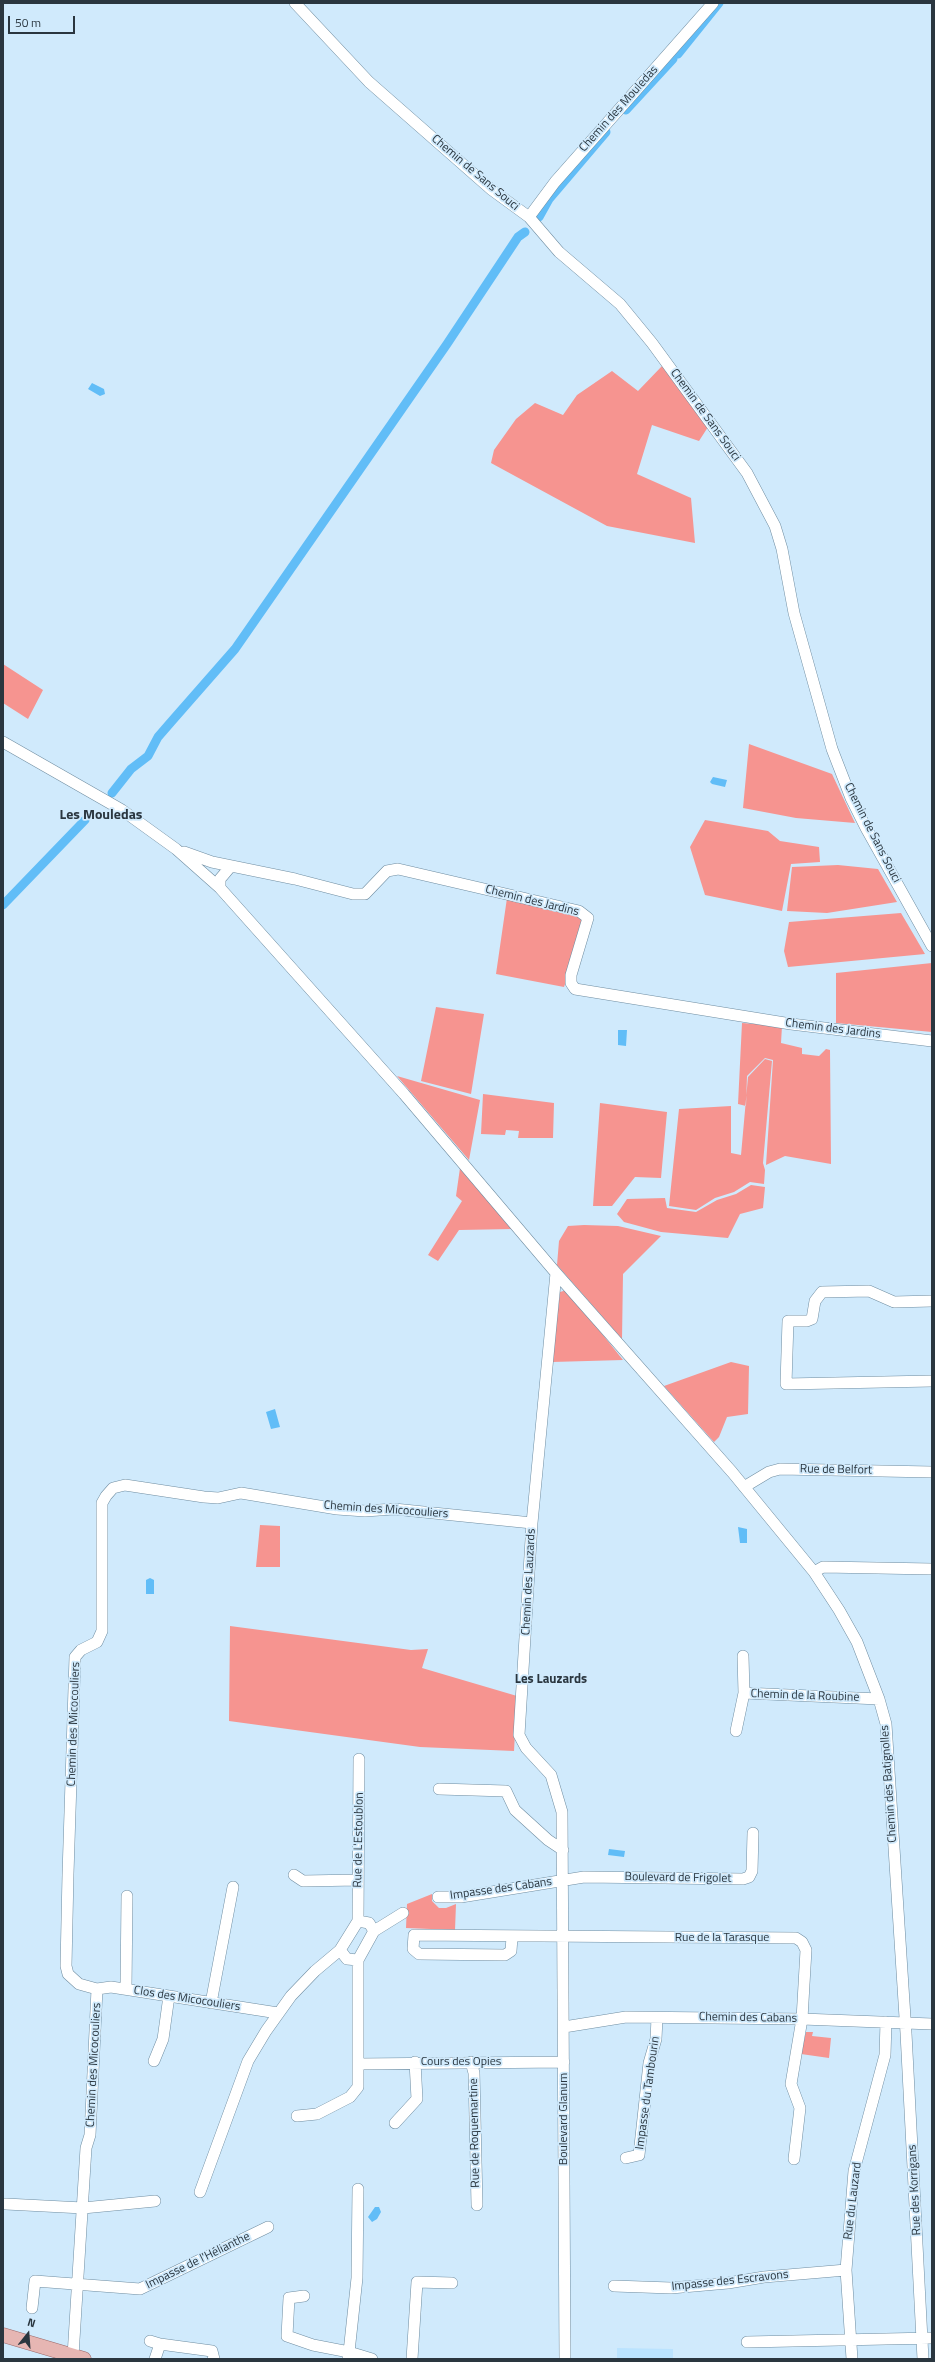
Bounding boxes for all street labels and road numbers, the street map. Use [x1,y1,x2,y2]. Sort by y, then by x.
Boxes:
street label: Chemin des Mouledas [577,63,661,155]
street label: Chemin de Sans Souci [428,132,522,214]
street label: Chemin de Sans Souci [667,366,743,464]
street label: Chemin de Sans Souci [841,781,903,885]
street label: Chemin des Jardins [484,882,580,920]
street label: Chemin des Jardins [785,1016,881,1042]
street label: Rue de Belfort [800,1462,872,1478]
street label: Chemin des Micocouliers [323,1498,449,1522]
street label: Chemin des Lauzards [519,1528,539,1636]
street label: Chemin des Micocouliers [65,1661,83,1787]
street label: Chemin de la Roubine [750,1687,860,1705]
street label: Chemin des Batignolles [878,1725,900,1843]
street label: Rue de L'Estoublon [351,1792,367,1888]
street label: Boulevard de Frigolet [624,1870,732,1886]
street label: Impasse des Cabans [449,1875,553,1903]
street label: Rue de la Tarasque [675,1931,769,1945]
street label: Clos des Micocouliers [133,1983,241,2015]
street label: Chemin des Micocouliers [84,2002,104,2128]
street label: Chemin des Cabans [699,2010,797,2026]
street label: Impasse du Tambourin [633,2036,663,2150]
street label: Cours des Opies [421,2055,501,2069]
street label: Boulevard Glanum [557,2073,571,2165]
street label: Rue de Roquemartine [467,2078,483,2188]
street label: Rue des Korrigans [905,2144,925,2236]
street label: Rue du Lauzard [841,2162,865,2240]
street label: Impasse de l'Hélianthe [144,2230,252,2292]
street label: Impasse des Escravons [671,2268,789,2294]

